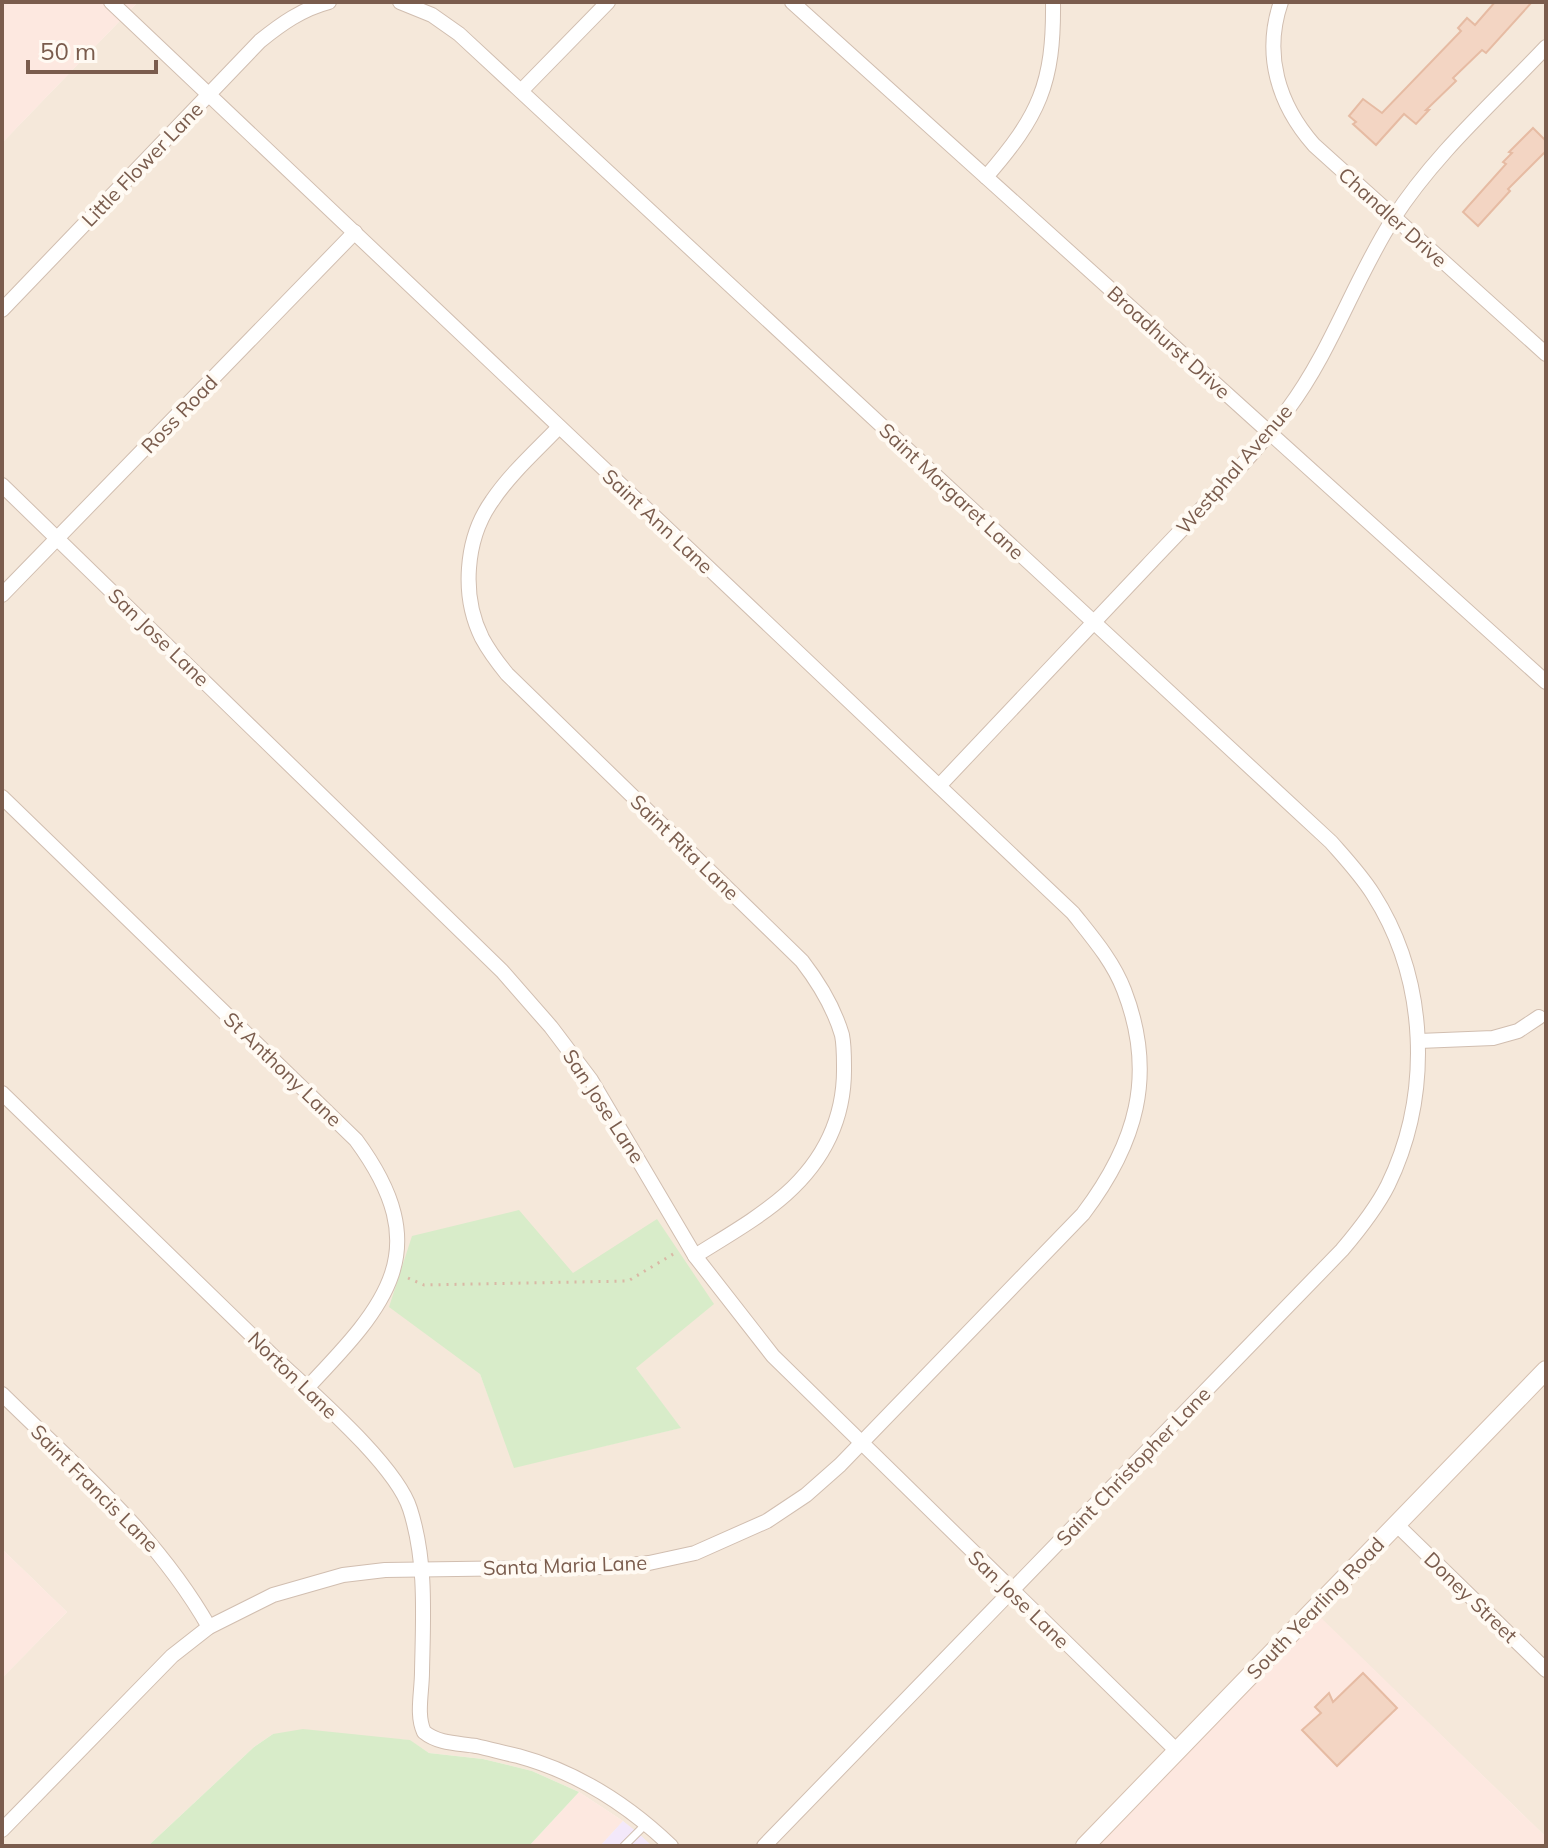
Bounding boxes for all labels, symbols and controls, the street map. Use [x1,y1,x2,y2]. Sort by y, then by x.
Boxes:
scale bar [28,24,156,74]
text: 50 m [40,36,96,66]
street label: Little Flower Lane [76,96,208,232]
street label: Chandler Drive [1334,162,1452,272]
street label: Broadhurst Drive [1102,280,1236,404]
street label: Ross Road [136,370,222,458]
street label: Westphal Avenue [1171,399,1297,539]
street label: Saint Margaret Lane [874,417,1030,565]
street label: Saint Ann Lane [598,463,718,579]
street label: San Jose Lane [103,583,215,691]
street label: Saint Rita Lane [625,789,745,905]
street label: St Anthony Lane [219,1006,347,1132]
street label: San Jose Lane [558,1044,650,1168]
street label: Norton Lane [243,1326,343,1424]
street label: Saint Christopher Lane [1051,1381,1215,1551]
street label: Saint Francis Lane [26,1419,164,1557]
street label: South Yearling Road [1241,1532,1389,1684]
street label: San Jose Lane [963,1545,1075,1653]
street label: Doney Street [1419,1546,1523,1648]
street label: Santa Maria Lane [482,1550,648,1580]

